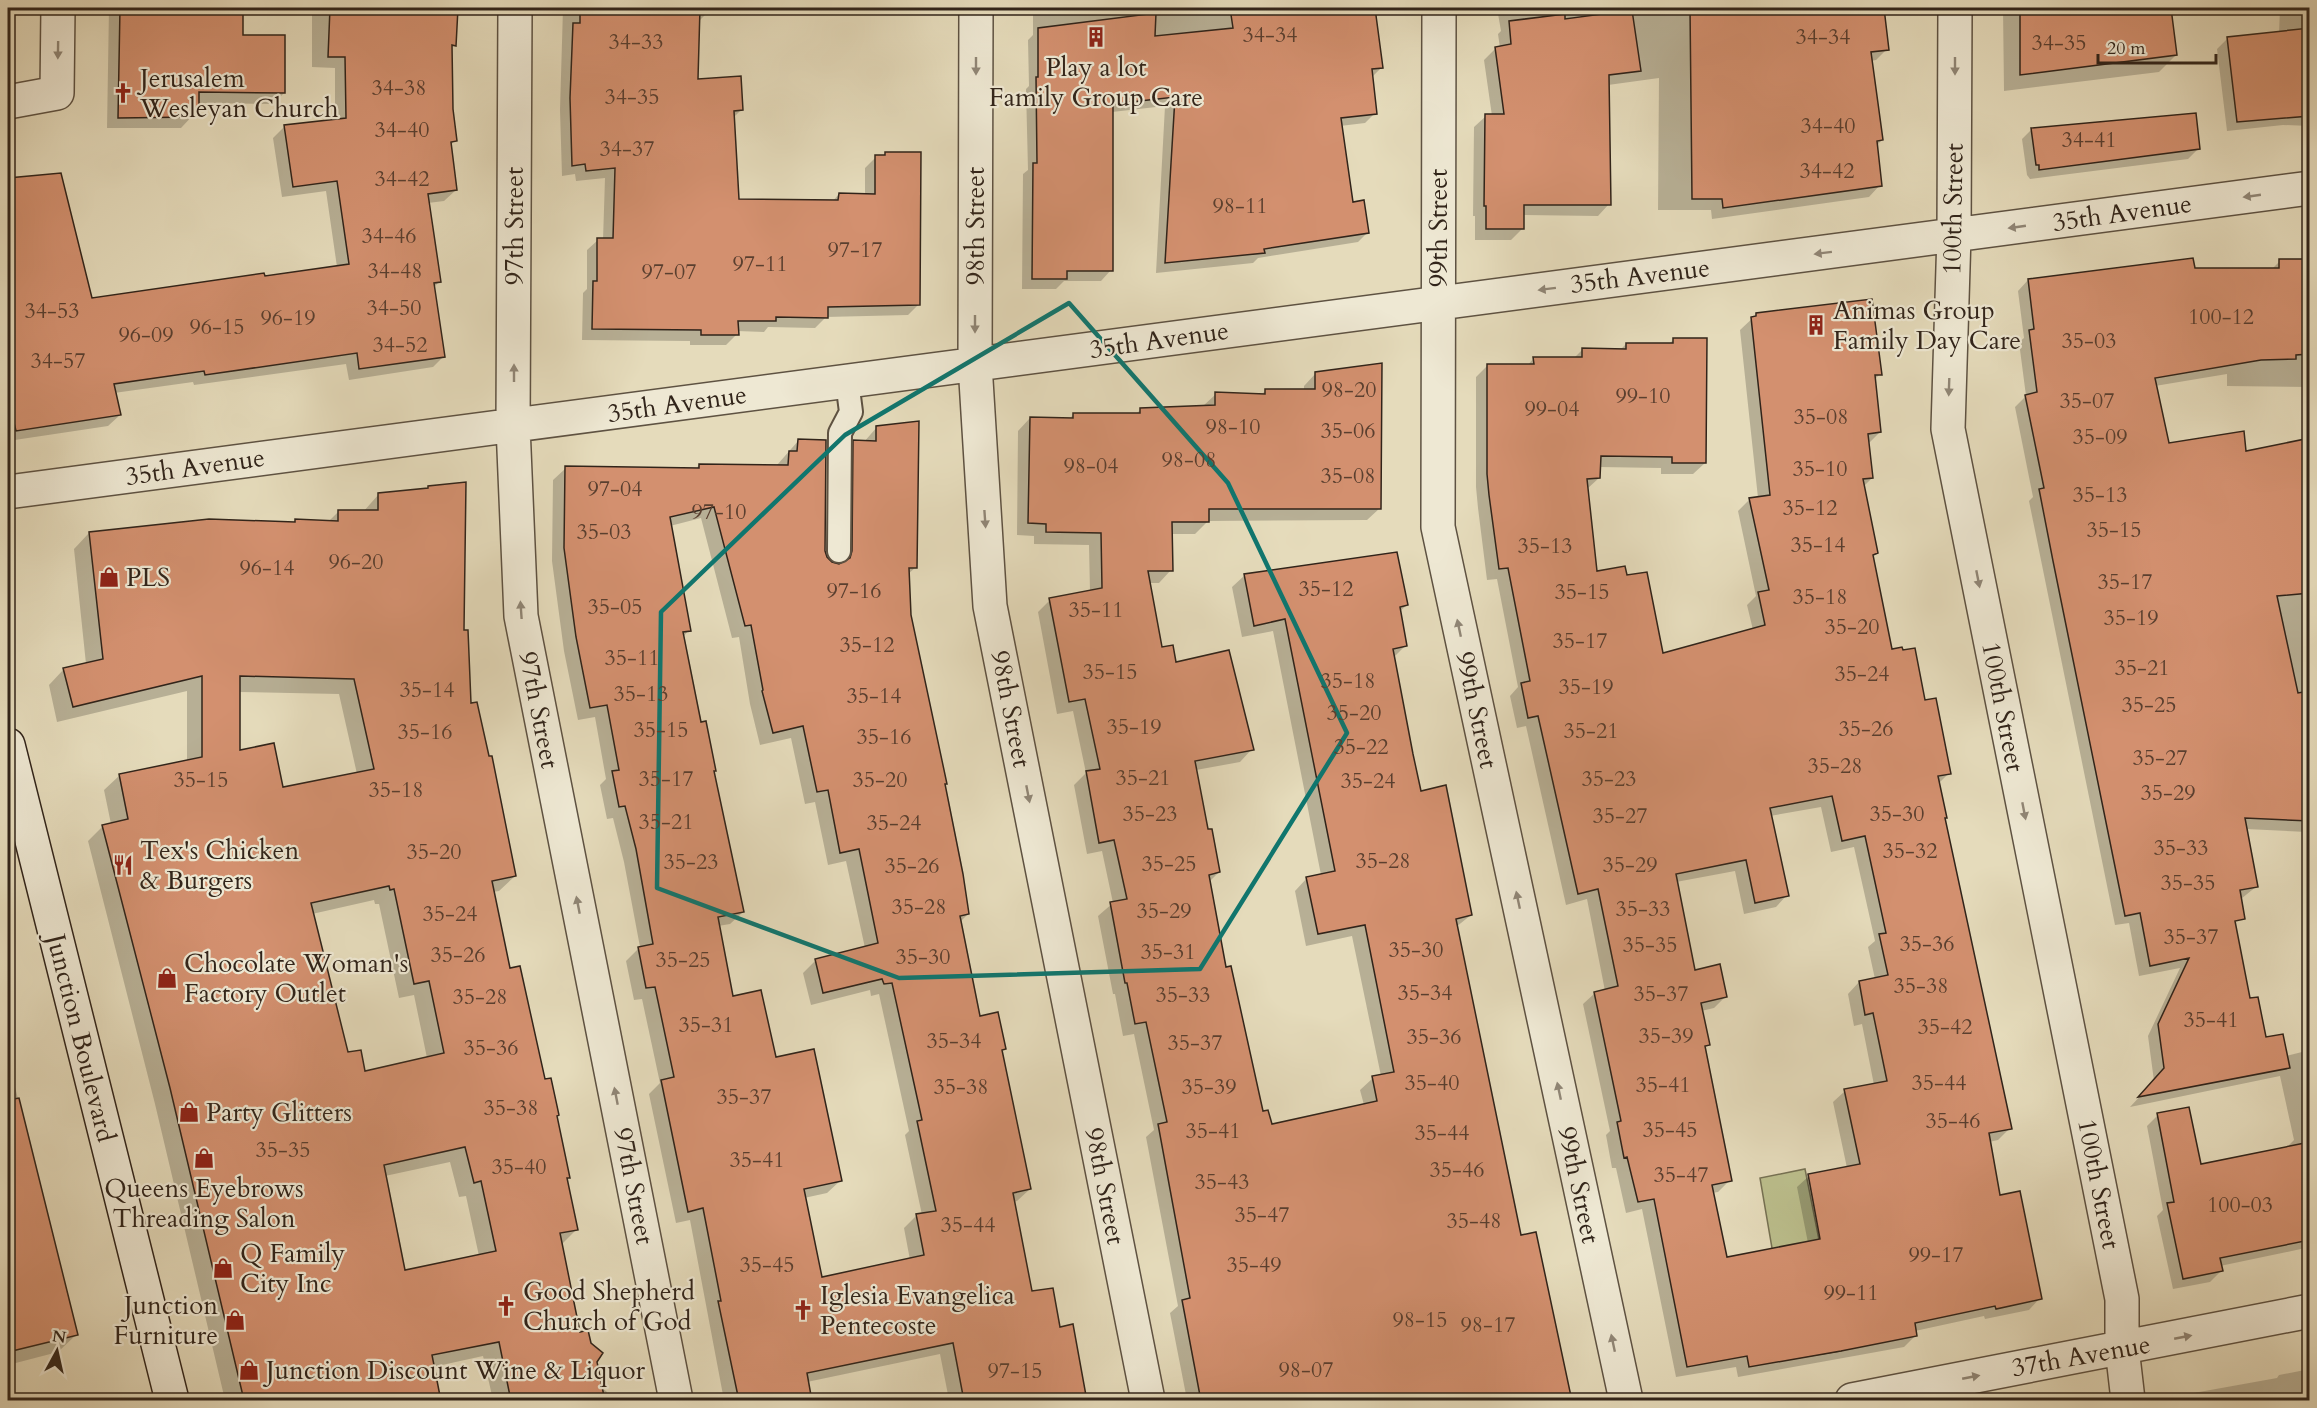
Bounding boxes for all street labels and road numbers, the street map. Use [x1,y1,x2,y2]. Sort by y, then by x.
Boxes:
street label: 100th Street [1934,143,1972,275]
street label: 97th Street [497,167,532,285]
street label: 98th Street [958,167,993,285]
street label: 99th Street [1421,169,1456,287]
street label: 35th Avenue [2050,186,2194,240]
street label: 35th Avenue [1568,250,1712,302]
street label: 35th Avenue [1087,313,1231,367]
street label: 35th Avenue [605,377,749,431]
street label: 35th Avenue [123,440,267,494]
street label: 100th Street [1973,639,2033,775]
street label: 98th Street [983,647,1039,771]
street label: 97th Street [511,648,567,772]
street label: 99th Street [1448,648,1506,772]
street label: Junction Boulevard [37,926,124,1146]
street label: 100th Street [2069,1116,2129,1252]
street label: 99th Street [1550,1123,1608,1247]
street label: 97th Street [606,1124,662,1248]
street label: 98th Street [1077,1124,1133,1248]
street label: 37th Avenue [2009,1327,2153,1385]

